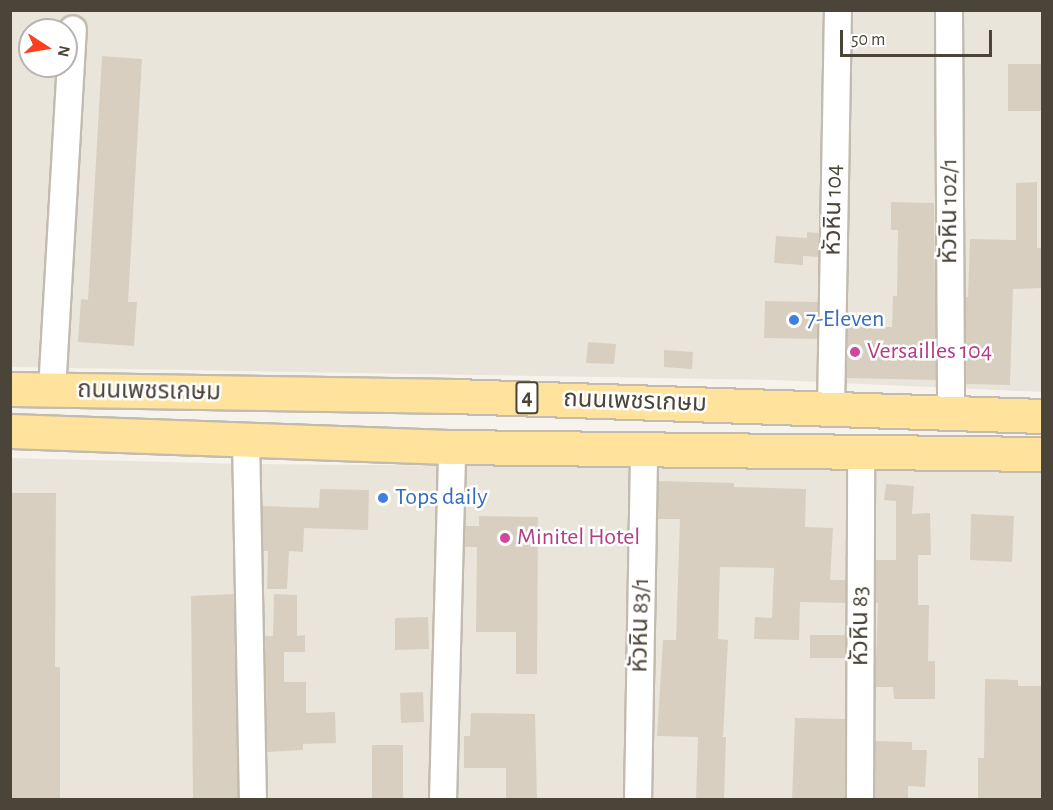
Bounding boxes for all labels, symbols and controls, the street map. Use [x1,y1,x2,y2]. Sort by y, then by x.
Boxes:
north arrow [18,18,78,78]
scale bar [843,18,994,56]
text: 50 m [851,31,885,49]
text: N [55,44,73,58]
street label: หัวหิน 102/1 [936,158,964,264]
street label: หัวหิน 104 [819,164,849,256]
place label: 7-Eleven [806,306,884,334]
marker: 7-Eleven [787,313,801,327]
place label: Versailles 104 [867,338,992,366]
marker: Versailles 104 [848,345,862,359]
street label: ถนนเพชรเกษม [77,376,221,408]
road number: 4 [515,379,539,417]
street label: ถนนเพชรเกษม [563,385,707,419]
place label: Tops daily [395,484,487,512]
marker: Tops daily [376,491,390,505]
place label: Minitel Hotel [517,524,640,552]
marker: Minitel Hotel [498,531,512,545]
street label: หัวหิน 83/1 [626,577,656,673]
street label: หัวหิน 83 [847,586,875,666]

